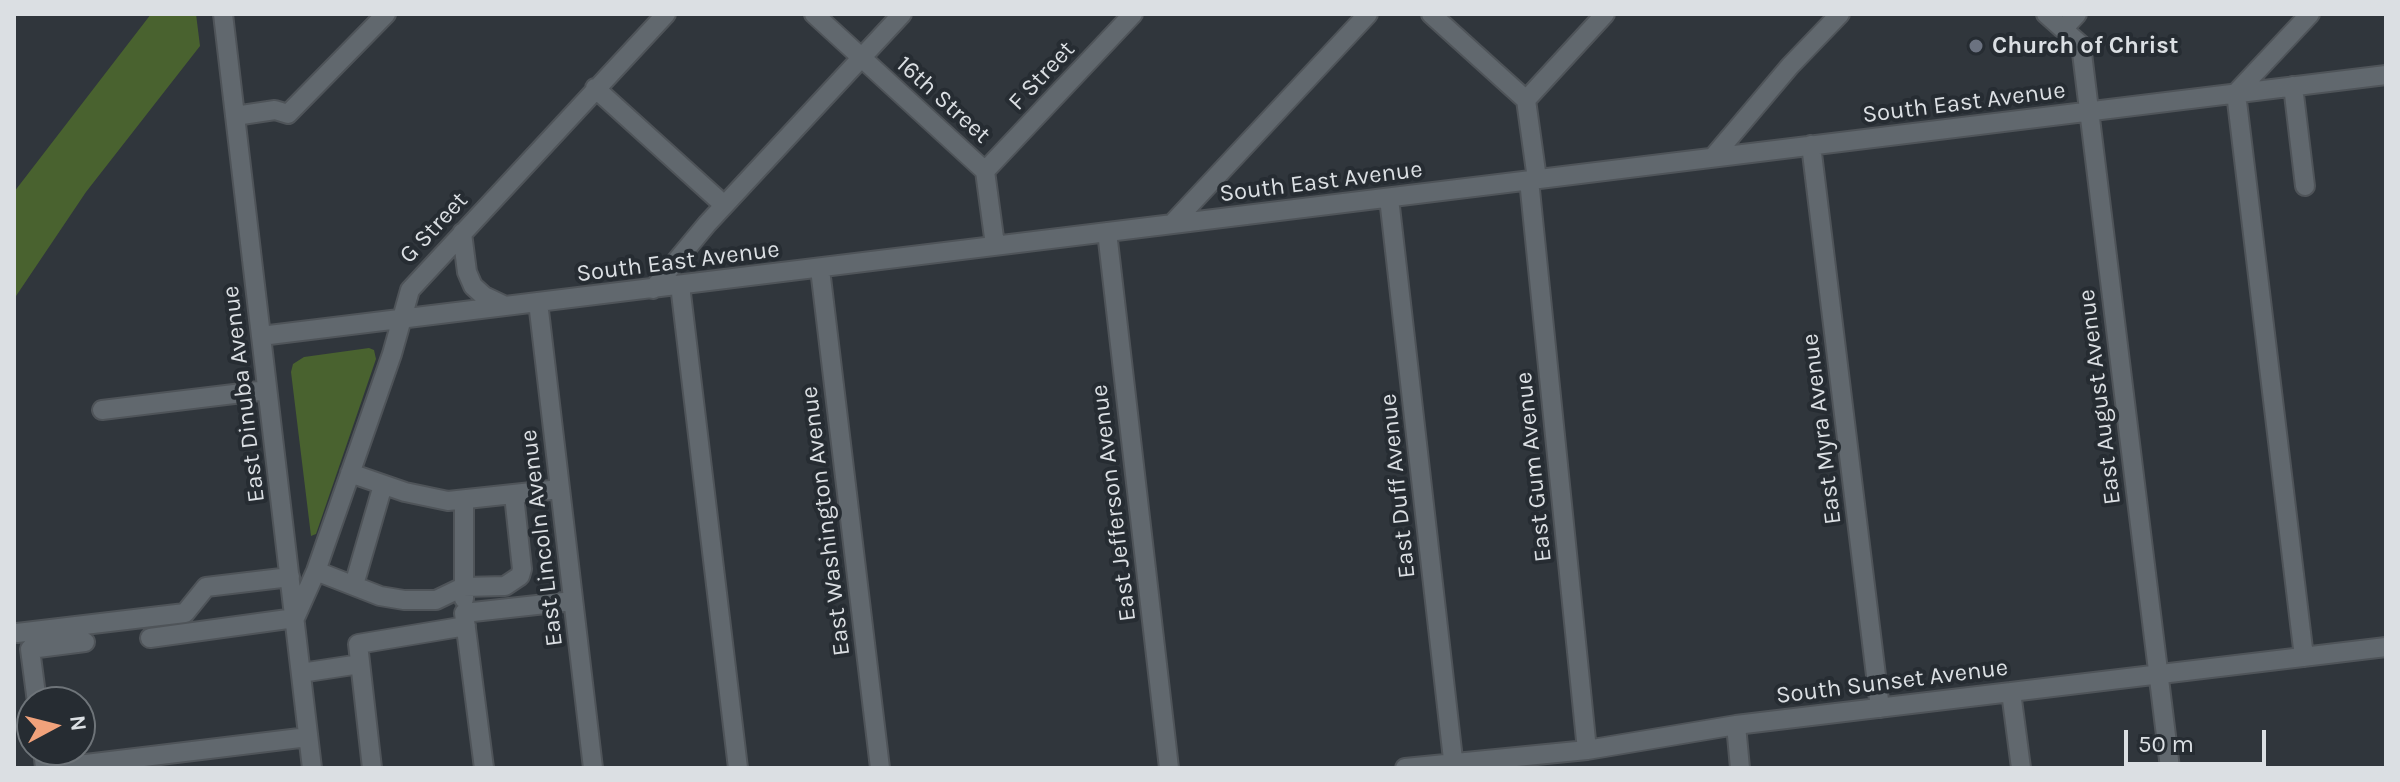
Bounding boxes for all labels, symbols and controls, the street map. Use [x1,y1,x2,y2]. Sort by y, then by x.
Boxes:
place label: Church of Christ [1992,32,2178,60]
street label: F Street [1003,35,1081,117]
marker: Church of Christ [1967,37,1985,55]
street label: 16th Street [890,50,996,150]
street label: South East Avenue [1861,76,2067,130]
street label: South East Avenue [1218,155,1424,209]
street label: G Street [394,186,474,270]
street label: South East Avenue [575,235,781,289]
street label: East Dinuba Avenue [216,284,272,504]
street label: East August Avenue [2072,288,2128,506]
street label: East Myra Avenue [1796,332,1848,526]
street label: East Gum Avenue [1510,370,1558,564]
street label: East Jefferson Avenue [1085,383,1143,623]
street label: East Washington Avenue [795,384,857,658]
street label: East Duff Avenue [1374,392,1422,580]
street label: East Lincoln Avenue [514,428,570,648]
street label: South Sunset Avenue [1774,653,2010,711]
north arrow [16,686,96,766]
text: N [64,714,92,733]
scale bar [2128,714,2270,764]
text: 50 m [2138,730,2194,758]

